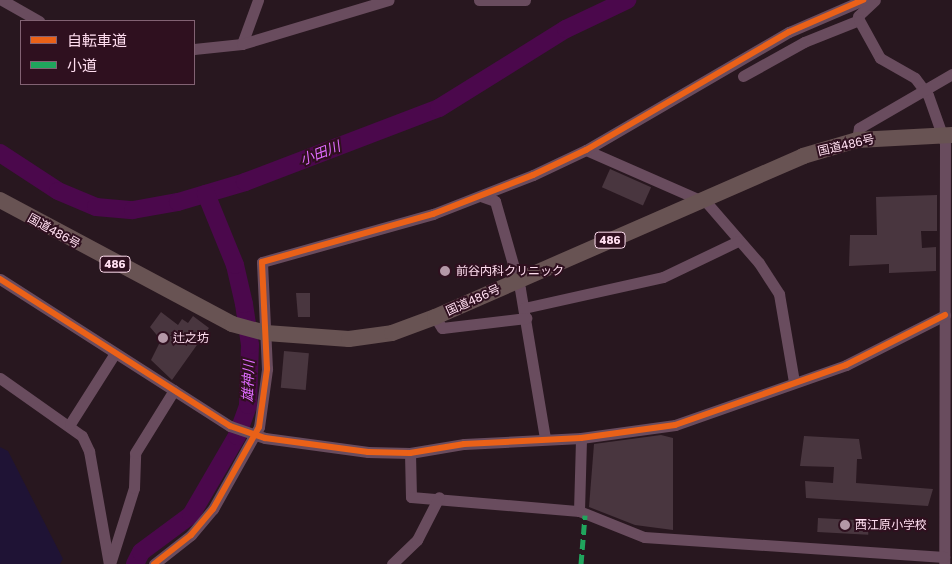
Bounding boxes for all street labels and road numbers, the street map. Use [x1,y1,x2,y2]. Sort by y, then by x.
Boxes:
street label: 国道486号 [816,131,876,159]
street label: 国道486号 [25,211,83,251]
road number: 486 [594,232,626,248]
road number: 486 [99,255,131,272]
street label: 国道486号 [444,282,502,318]

